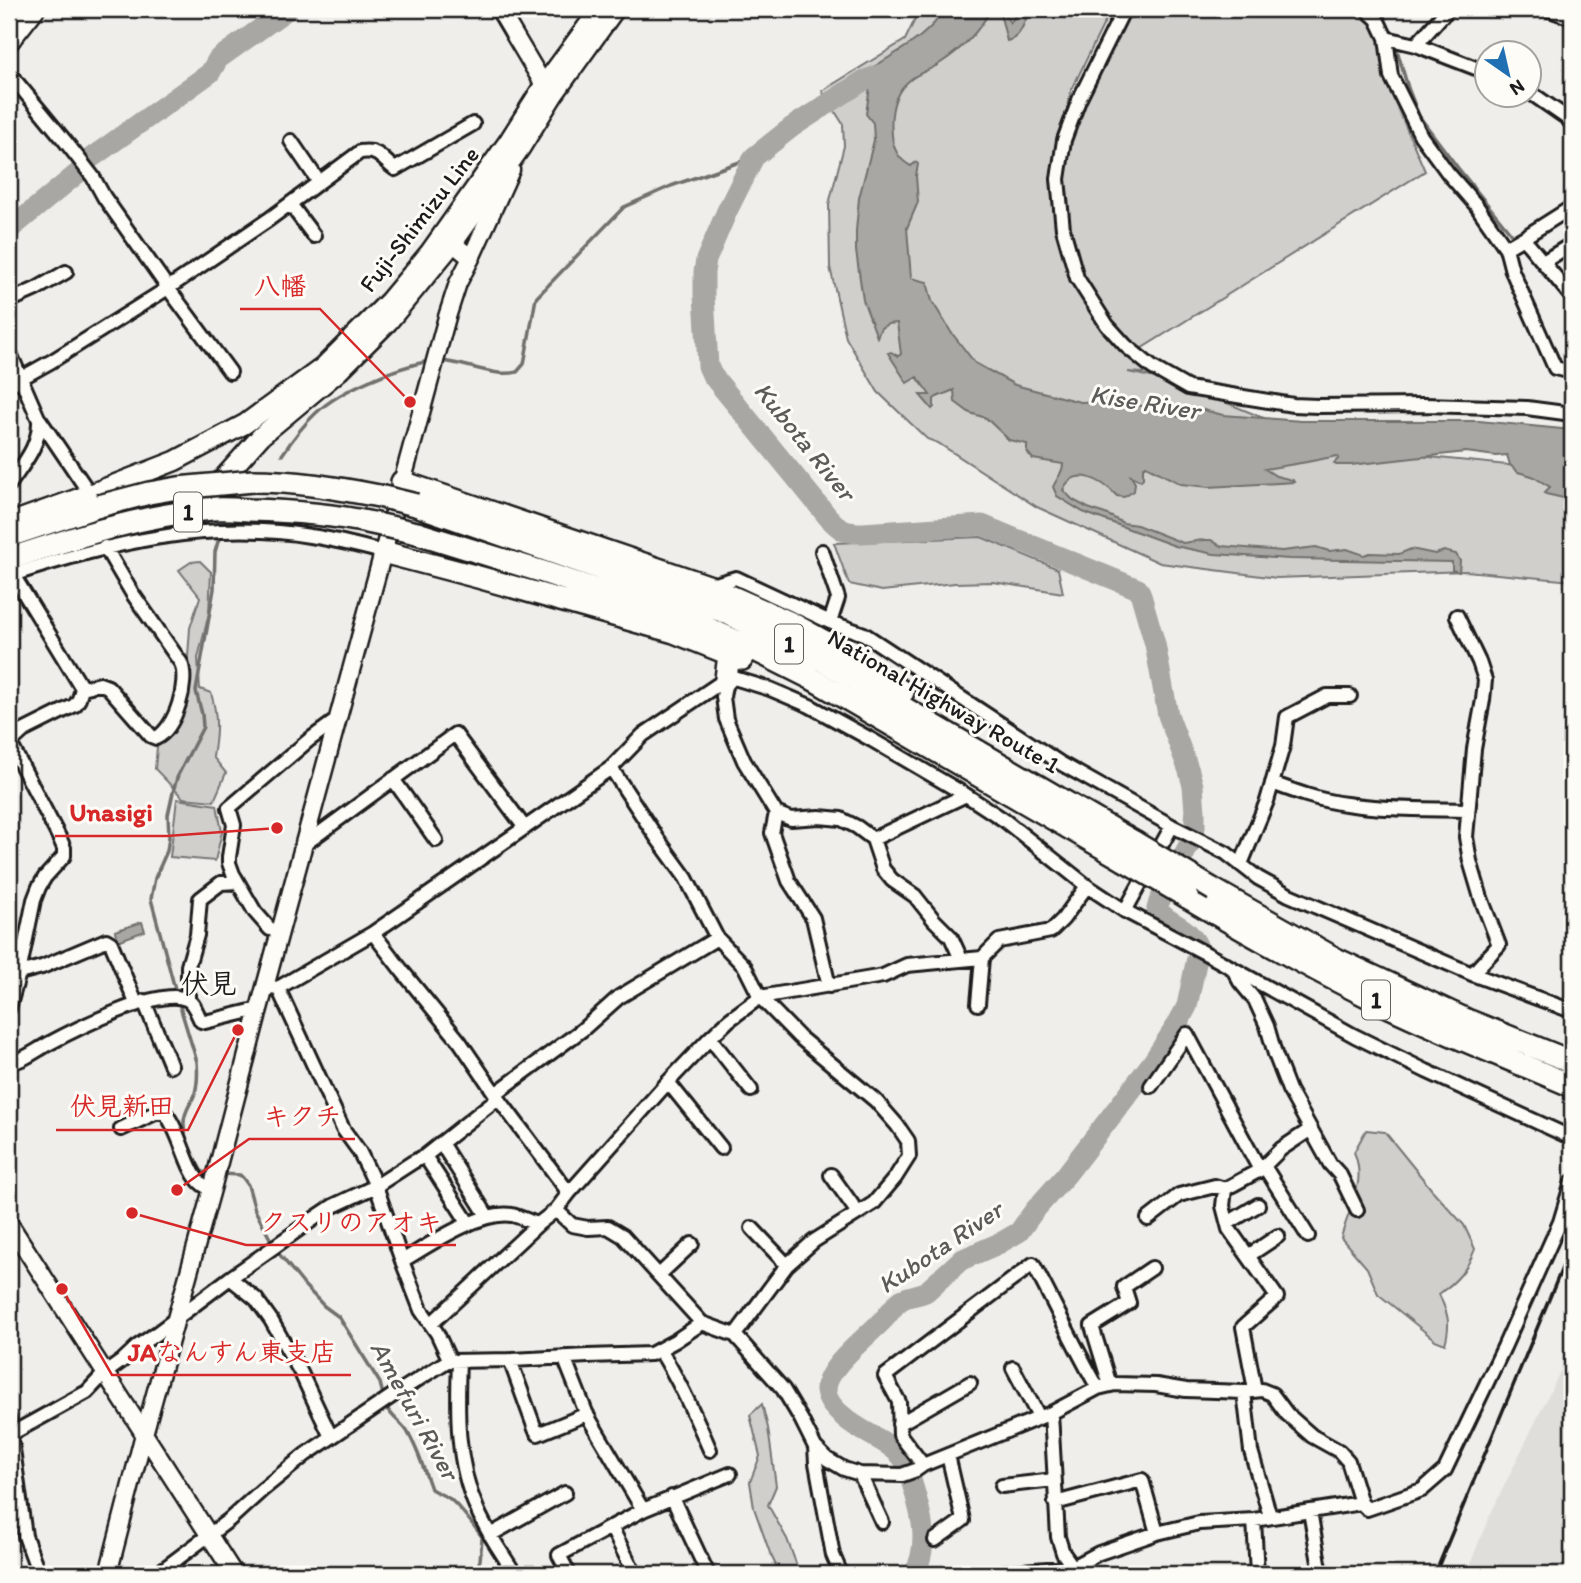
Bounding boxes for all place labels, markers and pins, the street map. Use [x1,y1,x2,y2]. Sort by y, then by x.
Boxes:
callout: 八幡 [240,262,320,309]
callout: Unasigi [55,789,167,836]
callout: 伏見新田 [56,1083,188,1130]
callout: キクチ [249,1092,355,1139]
callout: クスリのアオキ [246,1198,456,1245]
callout: JAなんすん東支店 [112,1328,351,1375]

